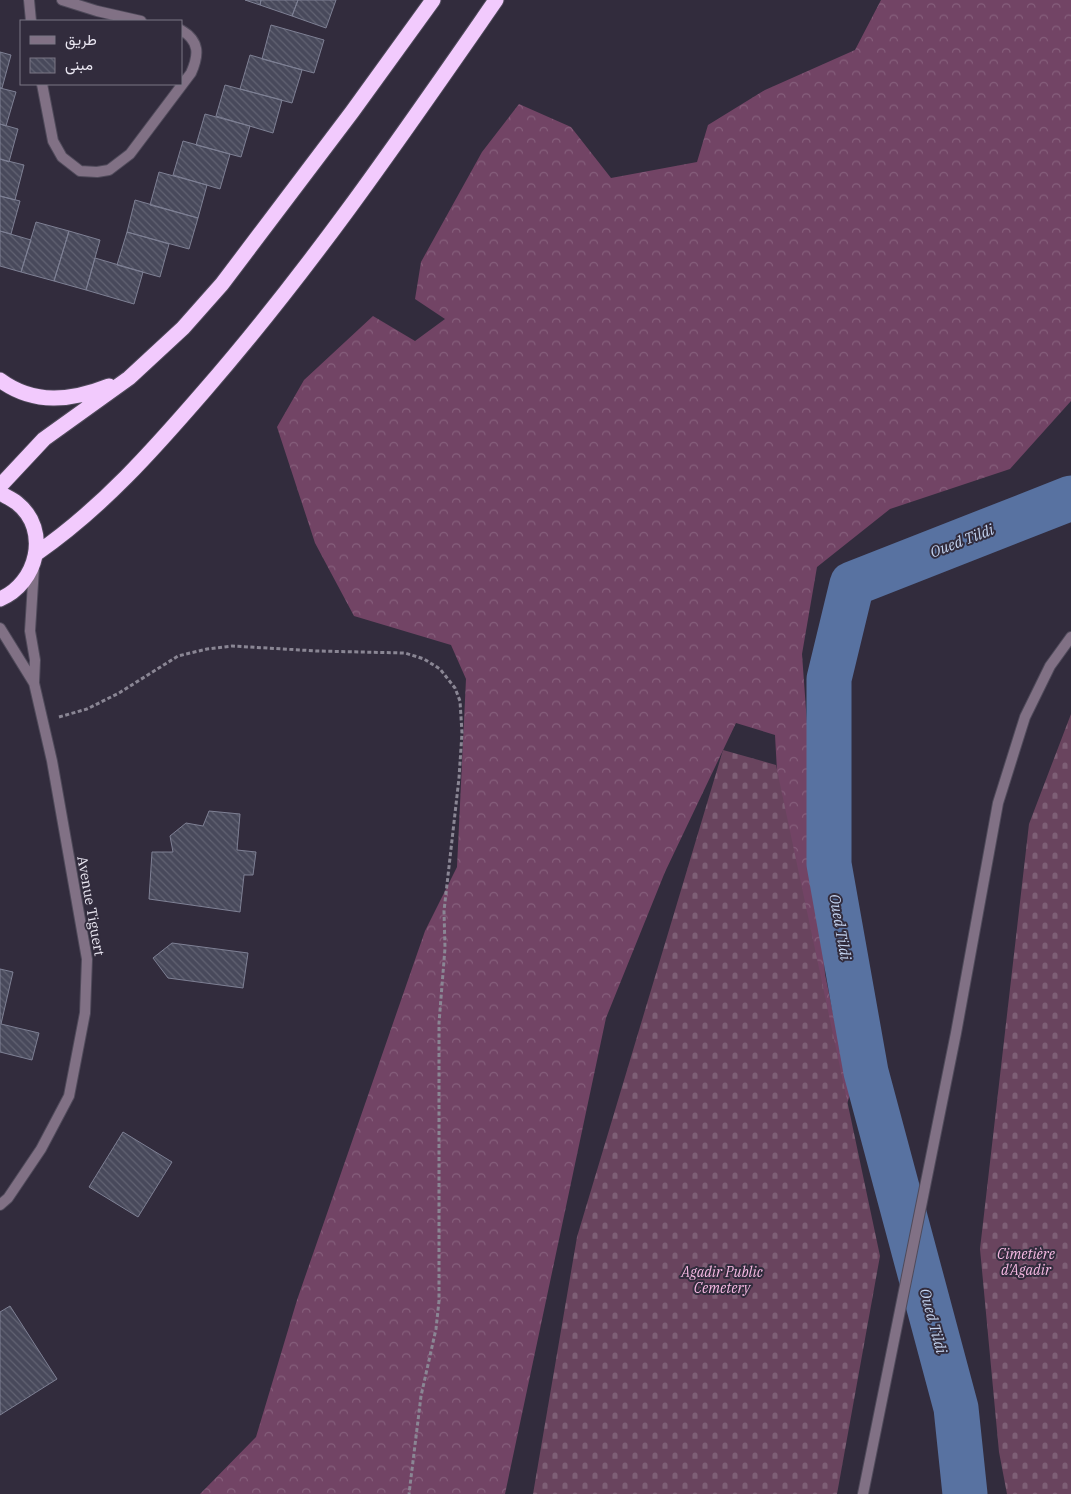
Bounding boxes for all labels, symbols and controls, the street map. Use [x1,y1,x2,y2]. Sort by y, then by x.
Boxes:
legend [20,20,182,85]
text: طريق [65,30,97,50]
text: مبنى [65,55,93,75]
water label: Oued Tildi [927,519,997,561]
street label: Avenue Tiguert [73,855,109,957]
water label: Oued Tildi [825,892,856,962]
park label: Cimetière d'Agadir [997,1245,1056,1279]
park label: Agadir Public Cemetery [680,1263,763,1297]
water label: Oued Tildi [916,1286,951,1356]

